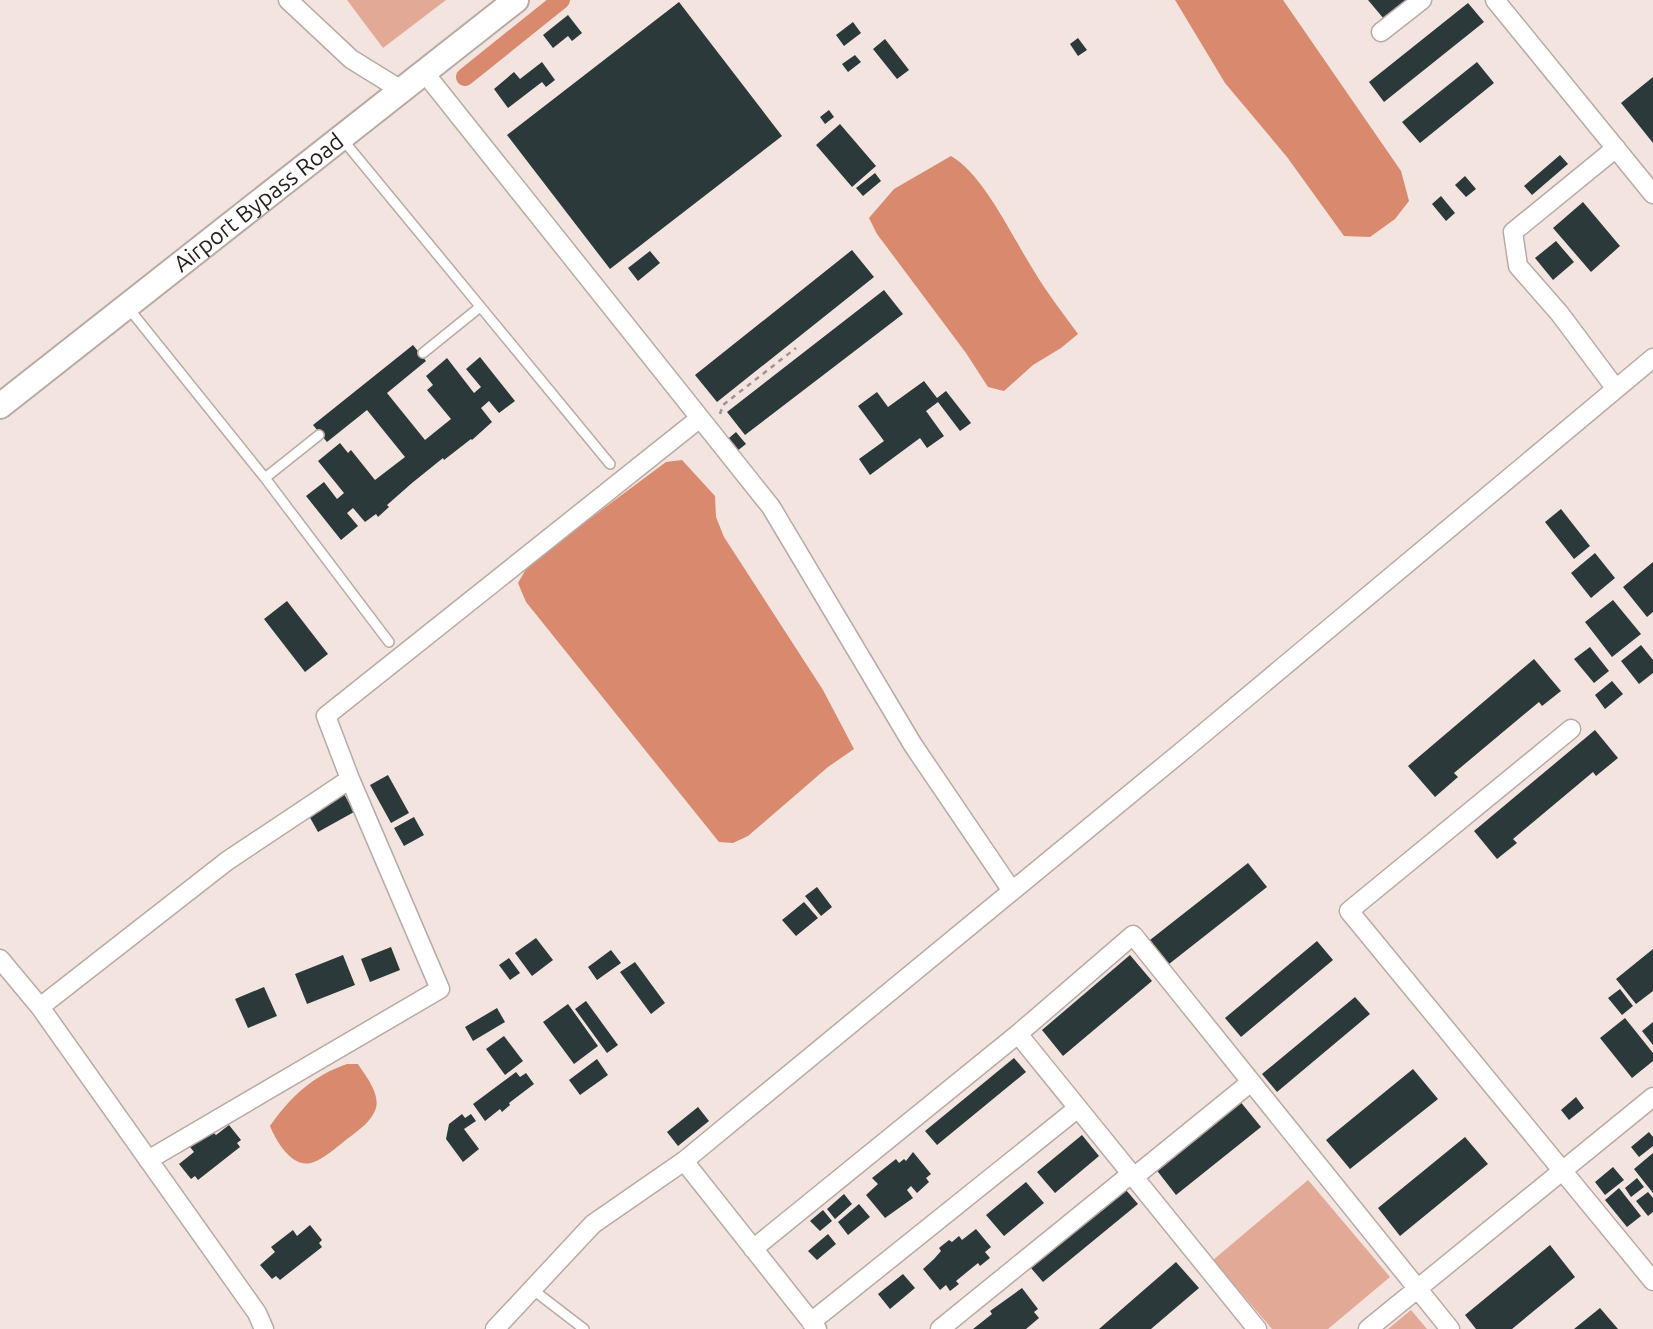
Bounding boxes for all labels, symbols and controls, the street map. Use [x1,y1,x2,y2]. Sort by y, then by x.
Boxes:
street label: Airport Bypass Road [169,128,348,276]

